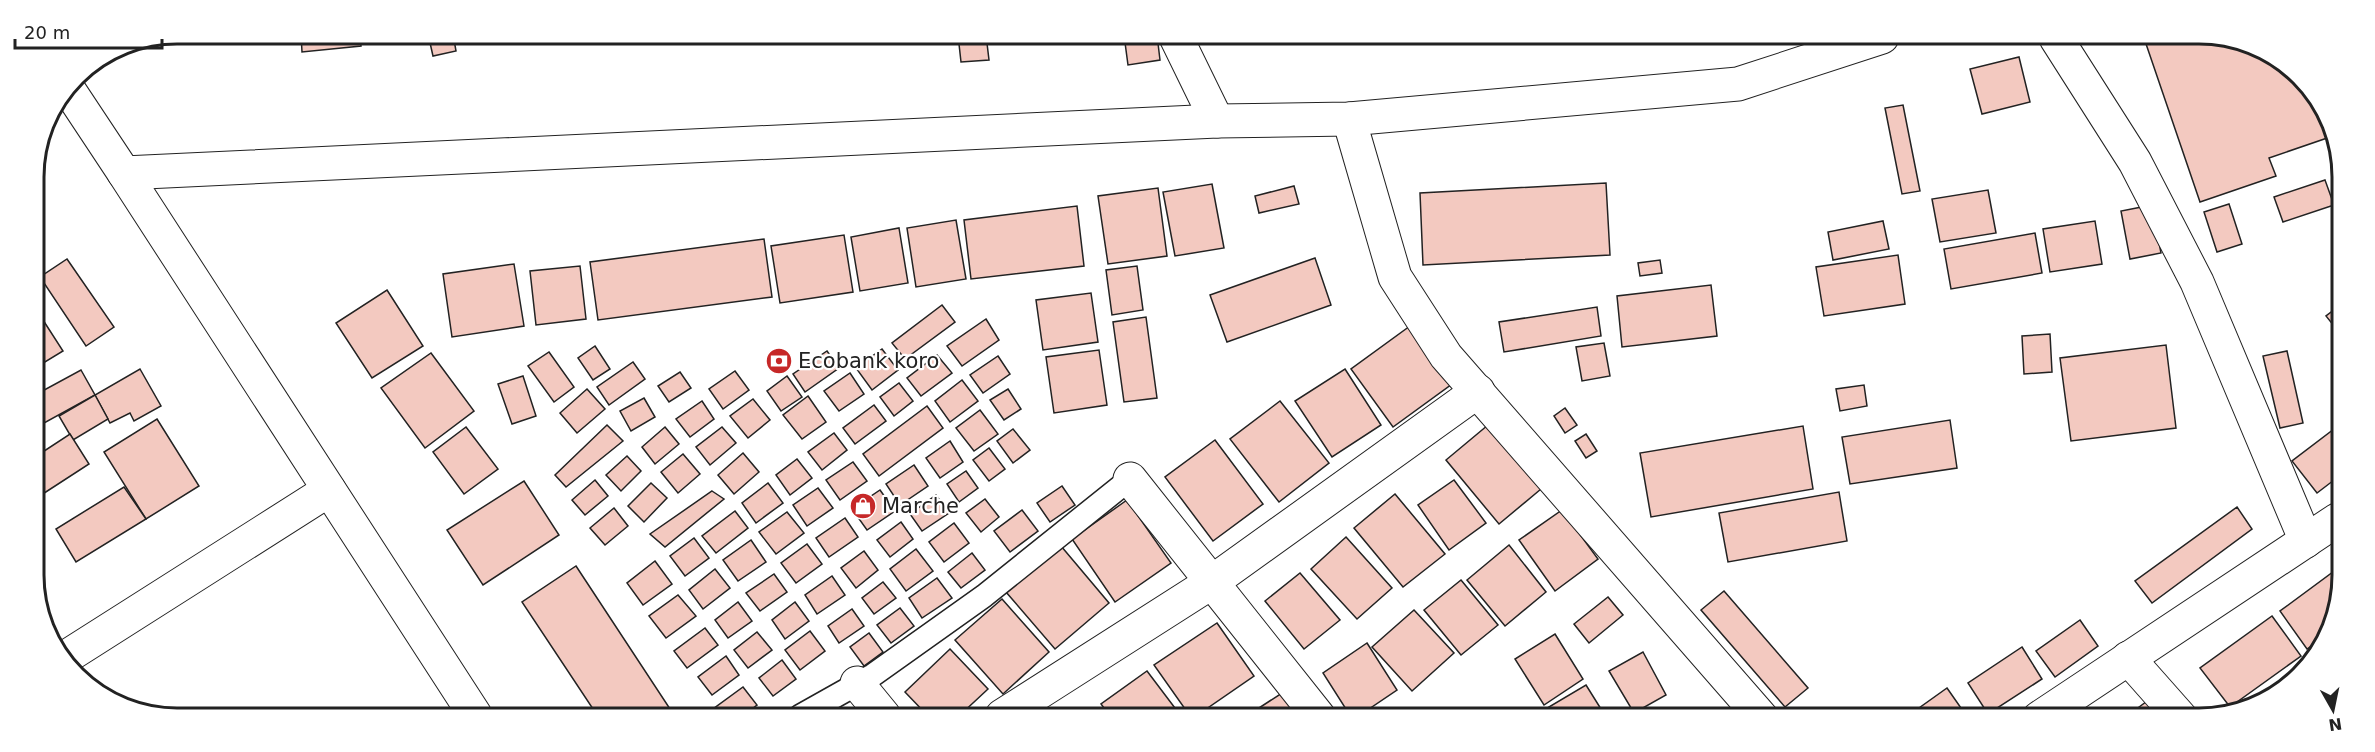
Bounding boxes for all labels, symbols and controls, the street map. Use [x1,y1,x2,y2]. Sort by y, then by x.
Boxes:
scale bar [15,12,162,50]
text: 20 m [24,22,70,43]
bank icon: Ecobank koro [764,346,794,376]
place label: Ecobank koro [798,349,939,373]
shop icon: Marche [848,491,878,521]
place label: Marche [882,494,959,518]
north arrow [2303,680,2363,740]
text: N [2327,714,2343,735]

